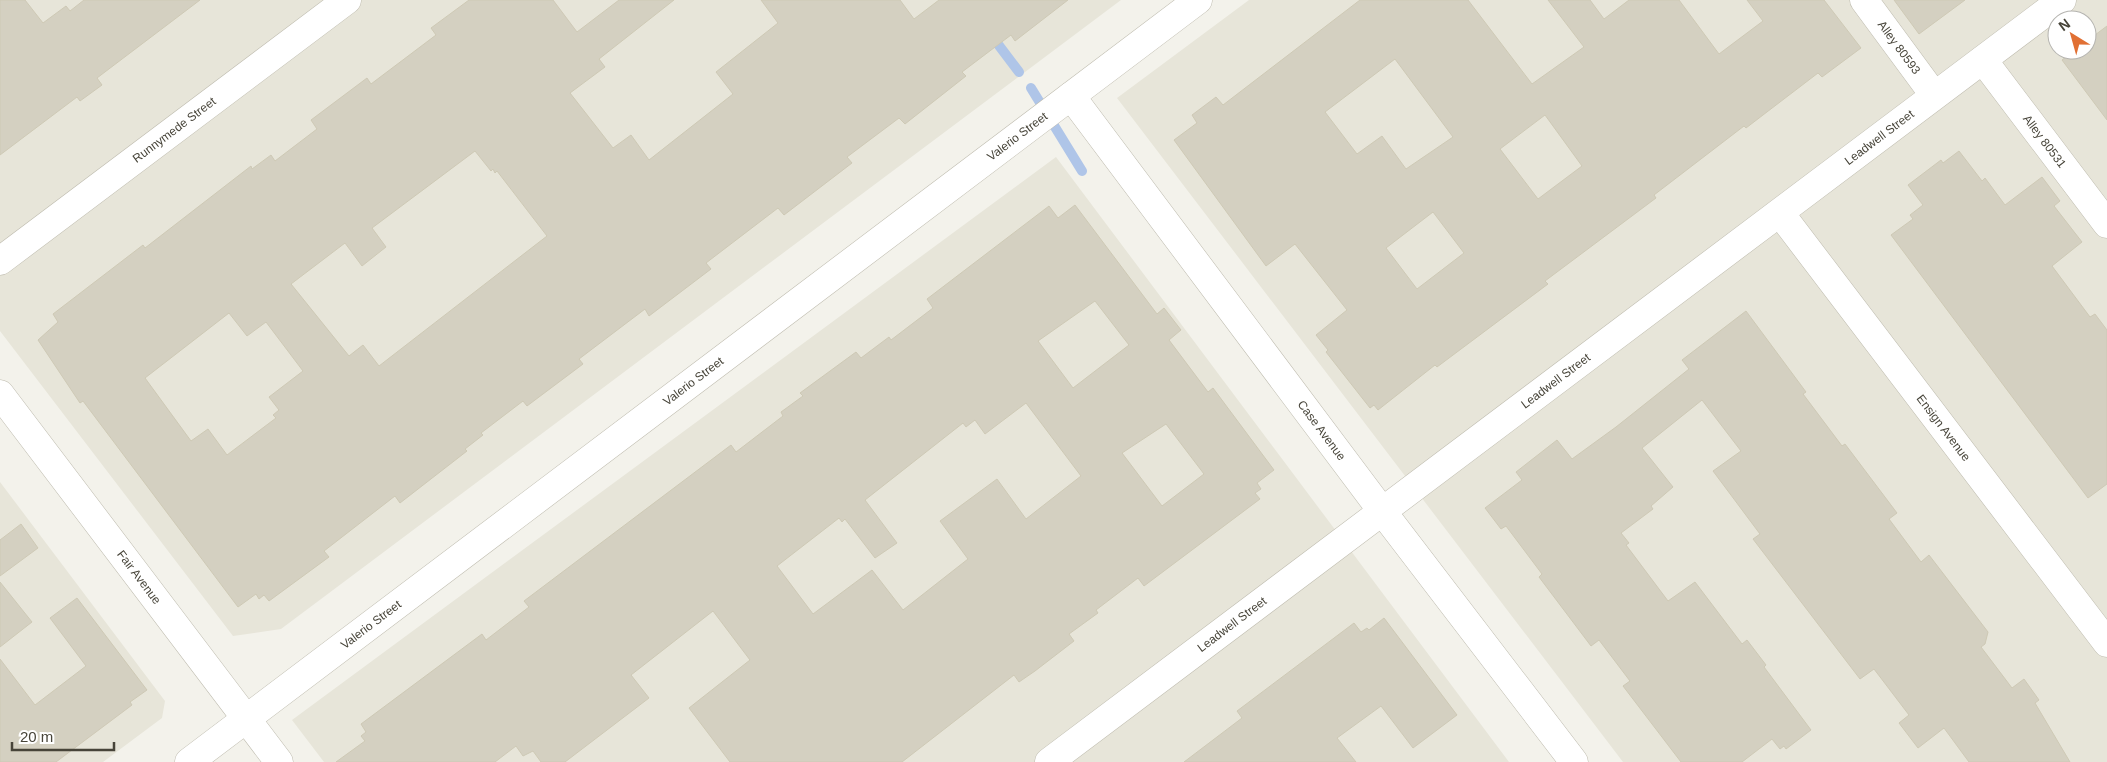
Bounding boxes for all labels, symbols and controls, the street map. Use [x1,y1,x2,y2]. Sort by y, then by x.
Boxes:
north arrow [2047,10,2097,60]
text: N [2055,15,2073,34]
street label: Alley 80593 [1875,18,1923,77]
street label: Runnymede Street [130,94,219,166]
street label: Leadwell Street [1842,107,1917,168]
street label: Valerio Street [984,109,1051,164]
street label: Alley 80531 [2020,112,2069,171]
street label: Leadwell Street [1518,350,1594,411]
street label: Valerio Street [660,353,727,408]
street label: Ensign Avenue [1914,392,1973,464]
street label: Case Avenue [1295,398,1349,463]
street label: Fair Avenue [114,548,164,607]
street label: Leadwell Street [1195,593,1270,655]
street label: Valerio Street [338,597,404,652]
scale bar [12,720,115,752]
text: 20 m [20,728,53,745]

